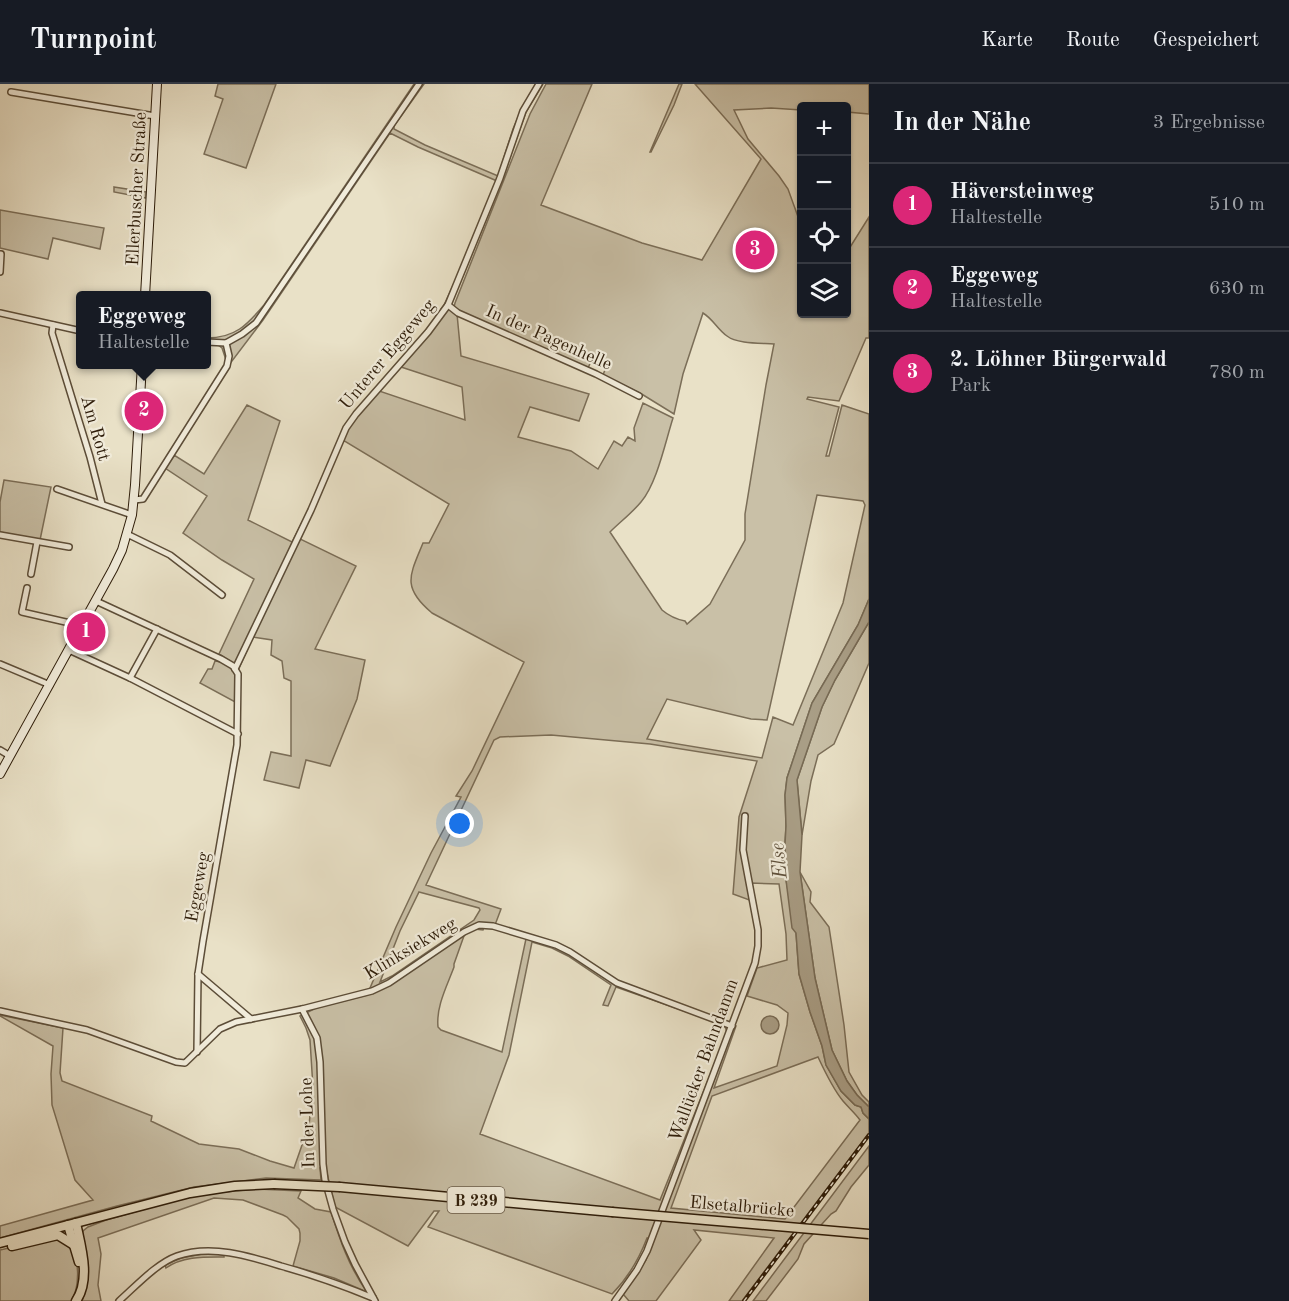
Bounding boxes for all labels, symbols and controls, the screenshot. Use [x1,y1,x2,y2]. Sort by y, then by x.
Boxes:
text: Turnpoint [30,27,157,55]
text: Karte [981,30,1033,51]
text: Route [1066,30,1120,51]
text: Gespeichert [1153,30,1259,51]
map controls [797,102,851,318]
button: + [797,102,851,156]
text: In der Nähe [893,110,1031,136]
street label: Ellerbuscher Straße [124,112,150,267]
text: 3 Ergebnisse [1153,113,1265,133]
button: − [797,156,851,210]
text: Häversteinweg [950,181,1094,203]
text: 1 [907,195,918,215]
text: 510 m [1209,195,1265,215]
text: Haltestelle [950,208,1042,228]
button: locate [797,210,851,264]
pin: 3 [736,228,774,272]
button: layers [797,264,851,318]
text: Eggeweg [950,265,1038,287]
text: 2 [907,279,918,299]
text: 630 m [1209,279,1265,299]
popup [76,291,211,369]
text: Haltestelle [950,292,1042,312]
street label: Unterer Eggeweg [337,296,439,413]
street label: In der Pagenhelle [483,302,614,374]
text: Eggeweg [97,306,186,328]
text: Haltestelle [97,333,190,353]
text: 2. Löhner Bürgerwald [950,349,1167,371]
text: 3 [907,363,918,383]
text: 780 m [1209,363,1265,383]
text: Park [950,376,991,396]
pin: 2 [124,388,164,434]
street label: Am Rott [77,393,113,463]
pin: 1 [66,610,106,654]
your location [445,809,474,838]
water label: Else [768,842,792,881]
street label: Eggeweg [183,850,213,924]
street label: Klinksiekweg [361,914,460,983]
street label: Wallücker Bahndamm [666,977,742,1144]
street label: In der Lohe [297,1077,319,1169]
road number: B 239 [448,1187,504,1213]
street label: Elsetalbrücke [689,1193,795,1221]

